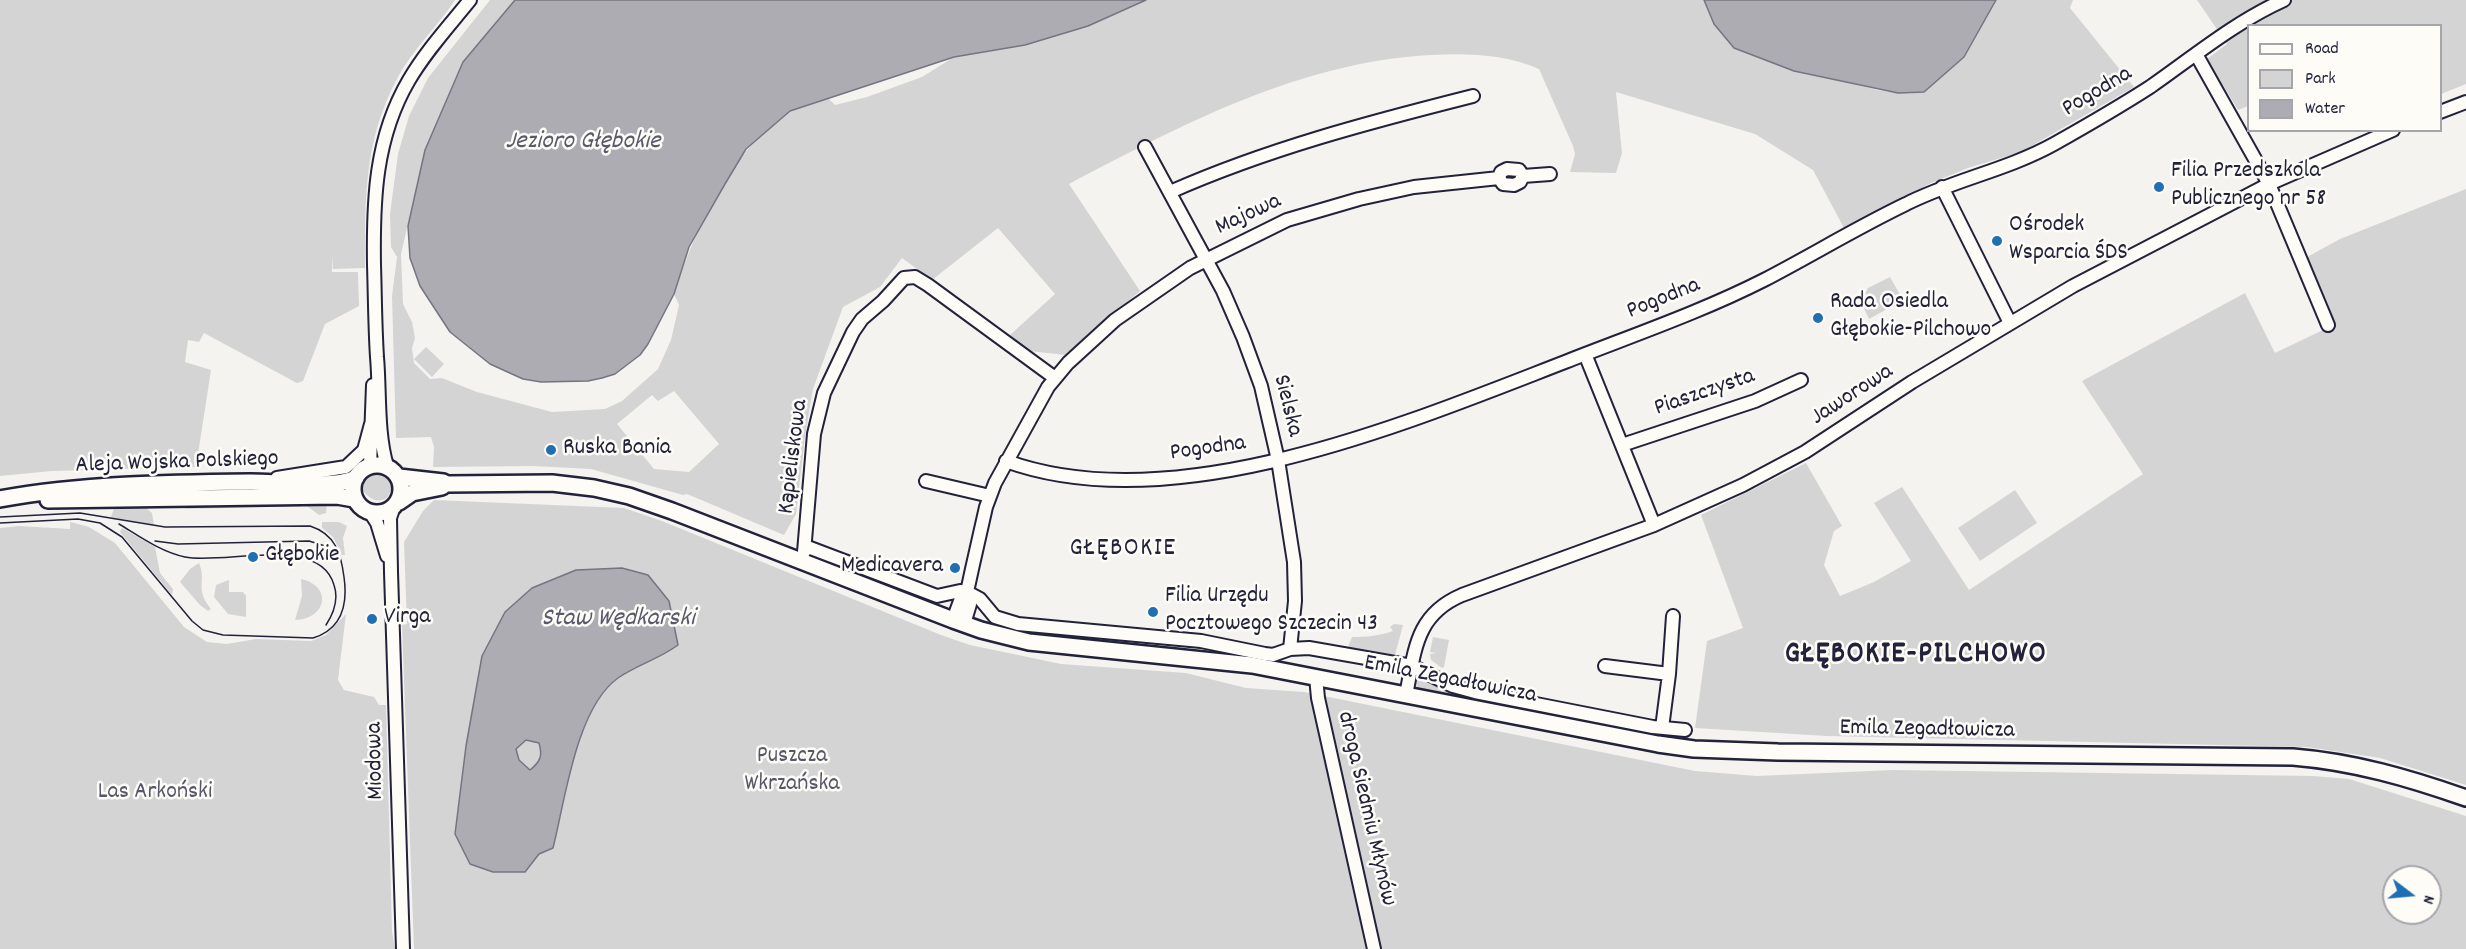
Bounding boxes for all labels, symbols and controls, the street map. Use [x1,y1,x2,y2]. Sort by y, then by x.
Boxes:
legend [2247,24,2442,132]
text: Road [2305,37,2339,62]
street label: Pogodna [2058,61,2138,125]
text: Park [2305,67,2336,92]
text: Water [2305,97,2345,122]
water label: Jezioro Głębokie [505,127,661,159]
place label: Filia Przedszkola Publicznego nr 58 [2171,159,2326,215]
marker: Filia Przedszkola Publicznego nr 58 [2152,180,2166,194]
street label: Majowa [1212,188,1286,244]
place label: Ośrodek Wsparcia ŚDS [2009,213,2128,269]
marker: Ośrodek Wsparcia ŚDS [1990,234,2004,248]
street label: Pogodna [1623,272,1705,328]
place label: Rada Osiedla Głębokie-Pilchowo [1830,290,1991,346]
marker: Rada Osiedla Głębokie-Pilchowo [1811,311,1825,325]
street label: Jaworowa [1806,359,1900,433]
street label: Piaszczysta [1651,363,1759,425]
street label: Sielska [1264,372,1308,440]
street label: Kąpieliskowa [774,398,816,516]
street label: Pogodna [1168,430,1248,470]
place label: Ruska Bania [563,436,671,464]
marker: Ruska Bania [544,443,558,457]
street label: Aleja Wojska Polskiego [75,446,279,482]
district label: GŁĘBOKIE [1069,534,1177,566]
place label: Głębokie [265,543,340,571]
marker: Głębokie [246,550,260,564]
place label: Medicavera [841,554,943,582]
marker: Medicavera [948,561,962,575]
place label: Filia Urzędu Pocztowego Szczecin 43 [1165,584,1378,640]
water label: Staw Wędkarski [541,604,695,636]
place label: Virga [384,605,431,633]
marker: Filia Urzędu Pocztowego Szczecin 43 [1146,605,1160,619]
marker: Virga [365,612,379,626]
district label: GŁĘBOKIE-PILCHOWO [1785,639,2047,675]
street label: Emila Zegadłowicza [1361,650,1539,712]
street label: droga Siedmiu Młynów [1329,709,1401,909]
street label: Emila Zegadłowicza [1839,715,2015,747]
street label: Miodowa [362,722,392,800]
park label: Puszcza Wkrzańska [744,744,840,800]
park label: Las Arkoński [98,780,212,808]
north arrow [2382,865,2442,925]
text: N [2416,893,2440,907]

